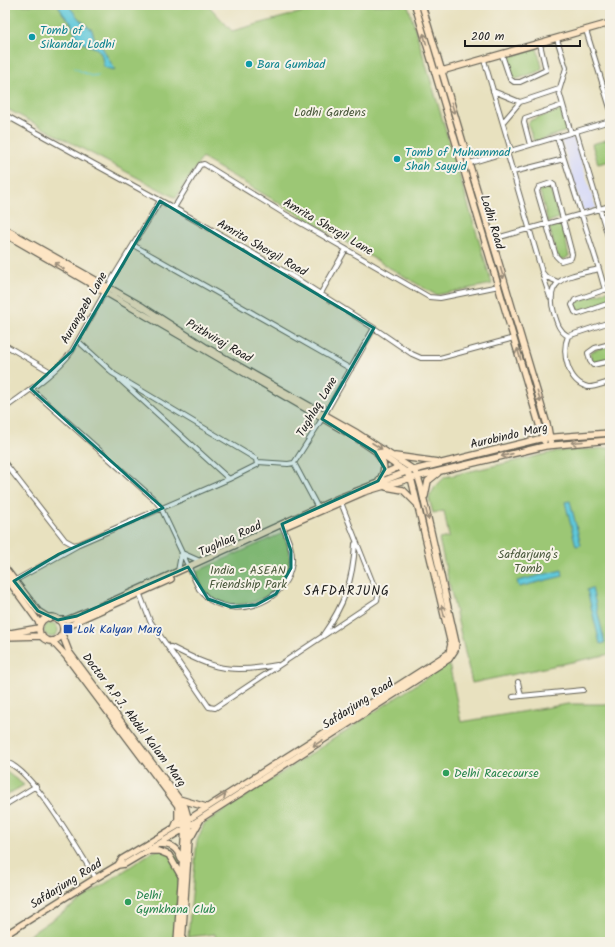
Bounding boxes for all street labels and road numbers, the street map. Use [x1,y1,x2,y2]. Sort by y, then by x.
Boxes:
street label: Lodhi Road [475,192,510,253]
street label: Amrita Shergil Lane [279,193,377,261]
street label: Amrita Shergil Road [213,214,311,282]
street label: Aurangzeb Lane [56,268,113,348]
street label: Prithviraj Road [182,314,257,368]
street label: Tughlaq Lane [292,373,343,441]
street label: Aurobindo Marg [468,418,550,454]
street label: Tughlaq Road [195,516,265,562]
street label: Doctor A.P.J. Abdul Kalam Marg [77,649,191,791]
street label: Safdarjung Road [318,673,398,734]
street label: Safdarjung Road [26,854,107,914]

